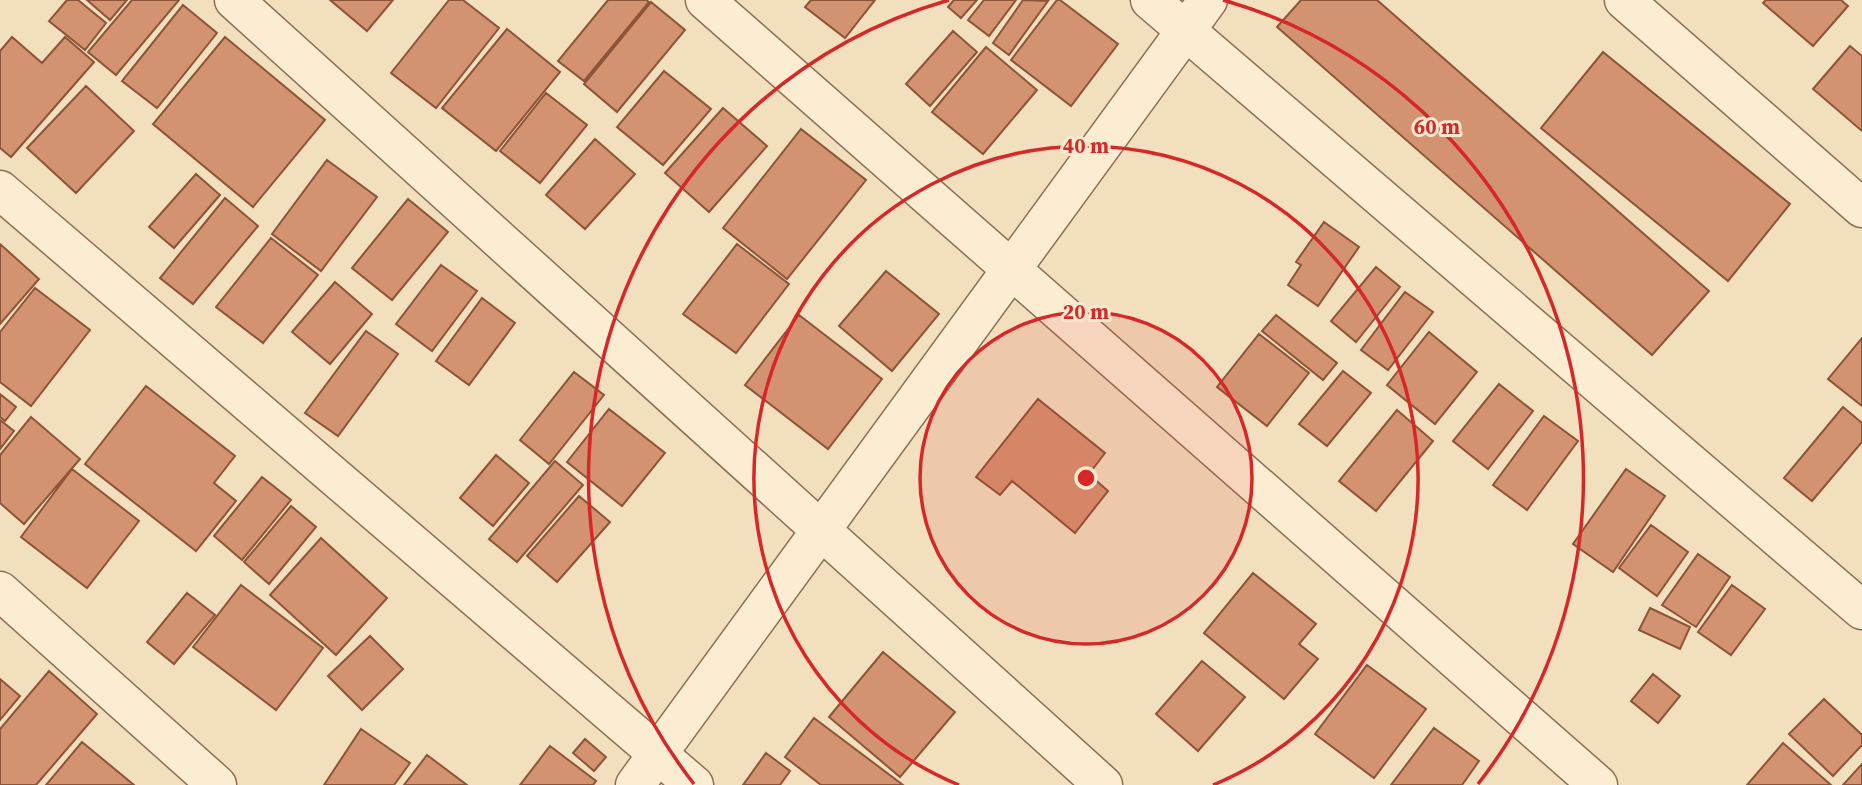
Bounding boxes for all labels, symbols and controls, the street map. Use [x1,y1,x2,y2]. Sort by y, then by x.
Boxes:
text: 60 m [1414,112,1460,141]
text: 40 m [1063,131,1109,160]
text: 20 m [1063,297,1109,326]
centre of rings [1074,466,1098,490]

